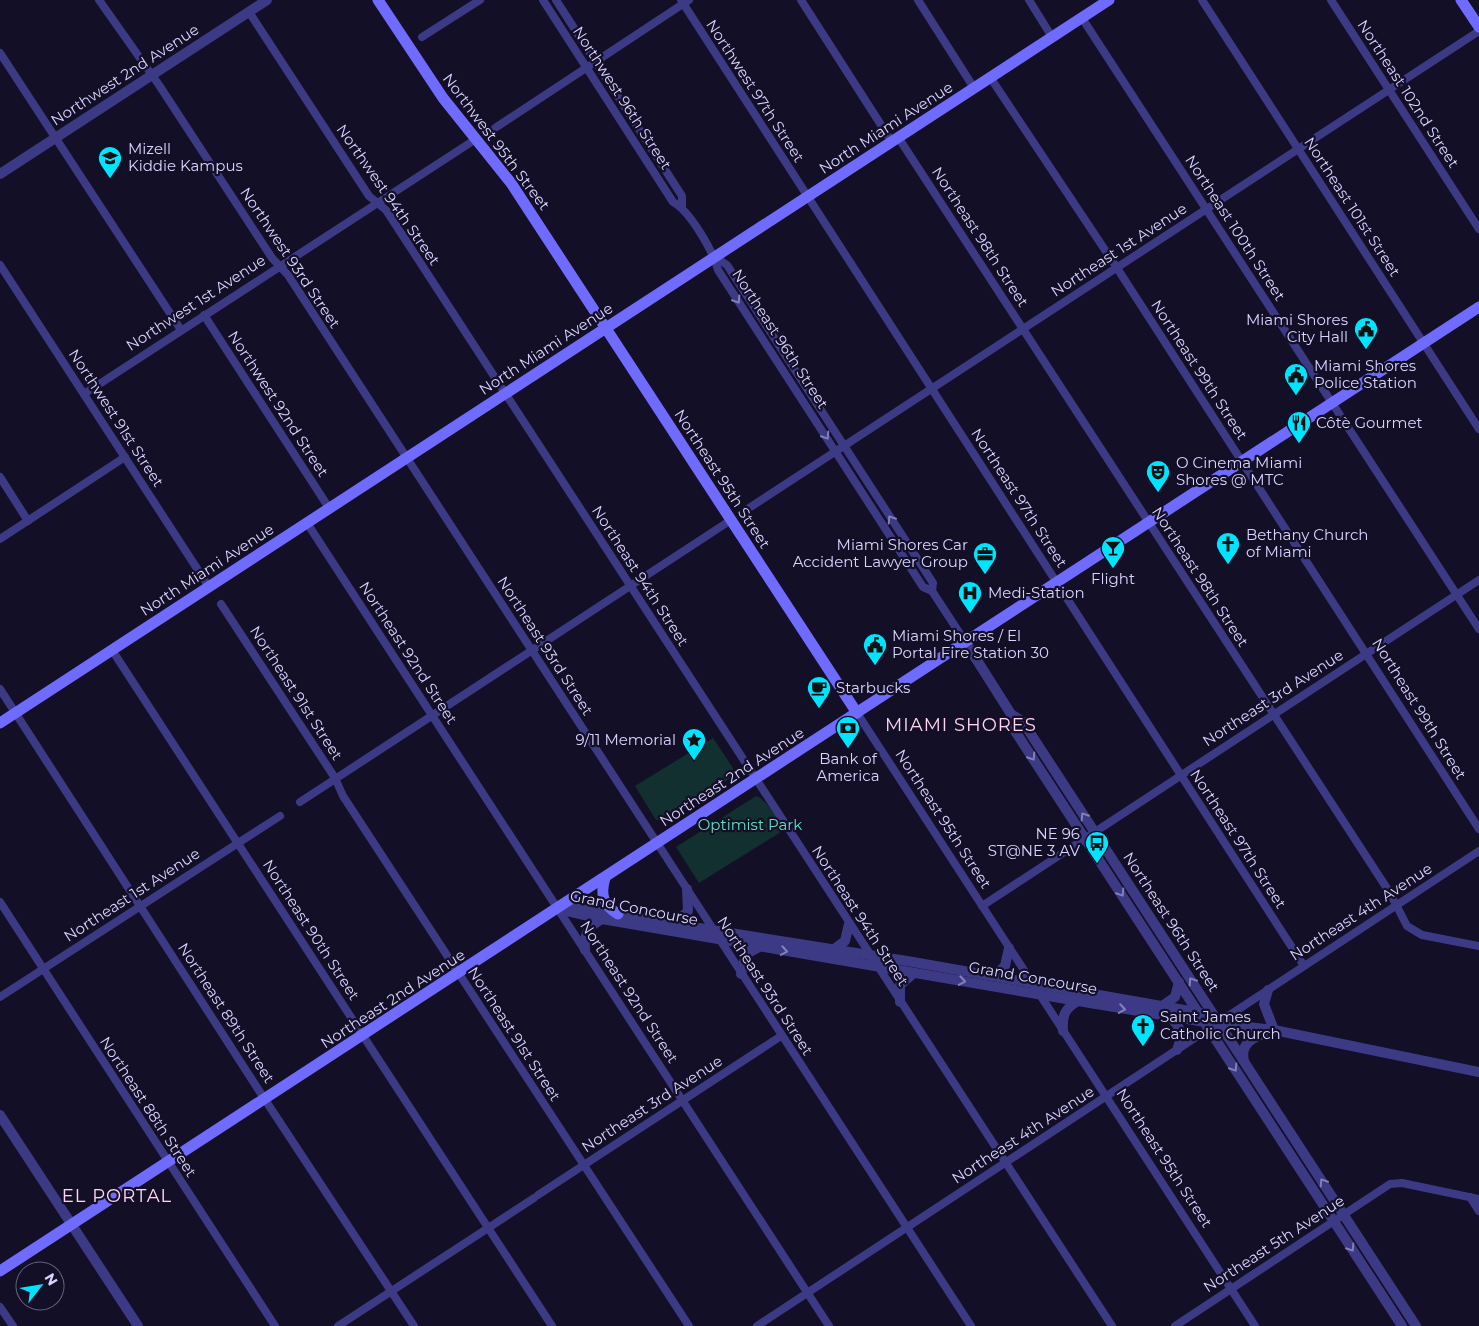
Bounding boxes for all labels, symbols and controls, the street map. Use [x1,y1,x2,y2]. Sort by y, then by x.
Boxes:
street label: Northwest 97th Street [702,16,809,166]
street label: Northeast 102nd Street [1353,16,1463,171]
street label: Northwest 2nd Avenue [47,20,202,130]
street label: Northwest 96th Street [569,22,676,173]
street label: Northwest 95th Street [439,70,554,214]
street label: North Miami Avenue [815,77,956,178]
street label: Northwest 94th Street [332,121,444,269]
street label: Northeast 101st Street [1300,133,1405,280]
place label: Mizell Kiddie Kampus [128,139,243,175]
school or university icon: Mizell Kiddie Kampus [97,145,123,179]
street label: Northeast 100th Street [1181,151,1290,304]
street label: Northeast 98th Street [928,163,1033,310]
street label: Northwest 93rd Street [236,184,345,332]
street label: Northeast 1st Avenue [1047,198,1190,301]
street label: Northwest 1st Avenue [122,250,269,355]
street label: Northeast 96th Street [728,265,833,412]
one-way arrow [731,294,740,303]
street label: Northeast 99th Street [1147,296,1252,443]
street label: North Miami Avenue [475,298,616,399]
place label: Miami Shores City Hall [1246,310,1348,346]
public building icon: Miami Shores City Hall [1353,316,1379,350]
street label: Northwest 92nd Street [224,327,333,480]
street label: Northwest 91st Street [65,345,168,490]
place label: Miami Shores Police Station [1314,356,1417,392]
public building icon: Miami Shores Police Station [1283,362,1309,396]
street label: Northeast 95th Street [670,406,775,552]
restaurant icon: Côtè Gourmet [1286,410,1312,444]
place label: Côtè Gourmet [1316,413,1423,432]
street label: Northeast 97th Street [967,425,1072,571]
one-way arrow [819,431,829,440]
place label: O Cinema Miami Shores @ MTC [1176,453,1302,489]
theatre icon: O Cinema Miami Shores @ MTC [1145,459,1171,493]
street label: Northeast 94th Street [588,502,693,650]
street label: Northeast 98th Street [1148,503,1253,650]
one-way arrow [888,515,897,525]
street label: North Miami Avenue [136,519,277,620]
place label: Bethany Church of Miami [1246,525,1369,561]
church icon: Bethany Church of Miami [1215,531,1241,565]
place label: Miami Shores Car Accident Lawyer Group [793,535,968,571]
bar icon: Flight [1100,535,1126,569]
office icon: Miami Shores Car Accident Lawyer Group [972,541,998,575]
place label: Flight [1091,569,1135,588]
street label: Northeast 93rd Street [493,573,597,719]
street label: Northeast 92nd Street [355,578,462,728]
hospital icon: Medi-Station [957,580,983,614]
place label: Medi-Station [988,583,1085,602]
street label: Northeast 91st Street [246,622,347,763]
place label: Miami Shores / El Portal Fire Station 30 [892,626,1049,662]
public building icon: Miami Shores / El Portal Fire Station 30 [862,632,888,666]
street label: Northeast 99th Street [1368,635,1471,783]
street label: Northeast 3rd Avenue [1199,645,1347,750]
cafe icon: Starbucks [806,675,832,709]
place label: Starbucks [836,678,910,697]
district label: MIAMI SHORES [885,714,1037,736]
bank icon: Bank of America [835,715,861,749]
street label: Northeast 2nd Avenue [656,723,808,830]
place icon: 9/11 Memorial [681,727,707,761]
place label: 9/11 Memorial [575,730,676,749]
street label: Northeast 95th Street [891,746,996,892]
place label: Bank of America [817,749,879,785]
one-way arrow [1026,751,1035,760]
street label: Northeast 97th Street [1186,766,1291,912]
one-way arrow [1081,812,1090,821]
park label: Optimist Park [698,815,802,834]
place label: NE 96 ST@NE 3 AV [988,824,1081,860]
bus stop icon: NE 96 ST@NE 3 AV [1084,830,1110,864]
street label: Northeast 94th Street [808,842,913,990]
street label: Northeast 1st Avenue [60,843,203,946]
street label: Northeast 96th Street [1119,848,1224,995]
street label: Northeast 90th Street [259,856,364,1004]
street label: Northeast 4th Avenue [1286,858,1435,965]
street label: Grand Concourse [568,886,700,929]
one-way arrow [1115,887,1124,896]
street label: Northeast 93rd Street [713,913,817,1059]
street label: Northeast 92nd Street [576,917,683,1067]
street label: Northeast 89th Street [174,939,279,1086]
street label: Northeast 2nd Avenue [317,945,469,1052]
one-way arrow [780,945,789,955]
street label: Grand Concourse [967,957,1099,998]
street label: Northeast 91st Street [464,963,565,1104]
one-way arrow [957,976,966,986]
one-way arrow [1188,978,1198,987]
one-way arrow [1117,1003,1126,1013]
place label: Saint James Catholic Church [1160,1007,1281,1043]
church icon: Saint James Catholic Church [1130,1013,1156,1047]
street label: Northeast 88th Street [96,1033,201,1181]
street label: Northeast 3rd Avenue [578,1051,726,1156]
one-way arrow [1228,1062,1237,1071]
street label: Northeast 4th Avenue [948,1081,1097,1188]
street label: Northeast 95th Street [1112,1085,1217,1231]
one-way arrow [1319,1179,1329,1188]
district label: EL PORTAL [62,1185,172,1207]
street label: Northeast 5th Avenue [1200,1191,1348,1296]
one-way arrow [1345,1242,1354,1251]
north arrow [15,1261,65,1311]
text: N [41,1270,62,1289]

